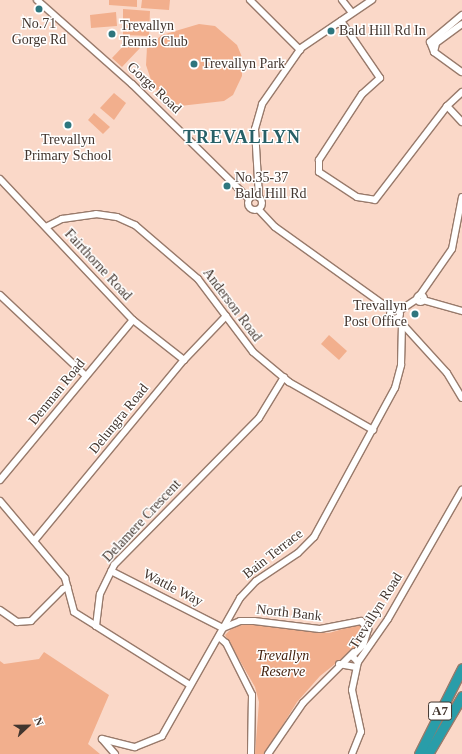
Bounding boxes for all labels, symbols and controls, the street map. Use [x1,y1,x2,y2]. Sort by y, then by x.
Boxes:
marker: No.71 Gorge Rd [34,4,44,14]
place label: No.71 Gorge Rd [12,16,66,48]
place label: Trevallyn Tennis Club [120,18,188,50]
place label: Bald Hill Rd In [339,23,426,39]
marker: Bald Hill Rd In [326,26,336,36]
marker: Trevallyn Tennis Club [107,29,117,39]
place label: Trevallyn Park [202,56,285,72]
street label: Gorge Road [123,59,185,117]
marker: Trevallyn Park [189,59,199,69]
marker: Trevallyn Primary School [63,120,73,130]
district label: TREVALLYN [183,126,301,148]
place label: Trevallyn Primary School [24,132,112,164]
place label: No.35-37 Bald Hill Rd [235,170,307,202]
marker: No.35-37 Bald Hill Rd [222,181,232,191]
street label: Fairthorne Road [61,226,135,304]
street label: Anderson Road [199,265,265,345]
place label: Trevallyn Post Office [344,298,407,330]
marker: Trevallyn Post Office [410,309,420,319]
street label: Denman Road [25,355,89,429]
street label: Delungra Road [86,381,152,457]
street label: Delamere Crescent [99,476,185,566]
street label: Bain Terrace [240,525,306,583]
street label: Wattle Way [140,566,206,610]
street label: Trevallyn Road [346,570,406,652]
street label: North Bank [255,601,323,625]
park label: Trevallyn Reserve [257,648,309,680]
road number: A7 [428,700,452,722]
north arrow [8,706,48,746]
text: N [32,716,46,727]

